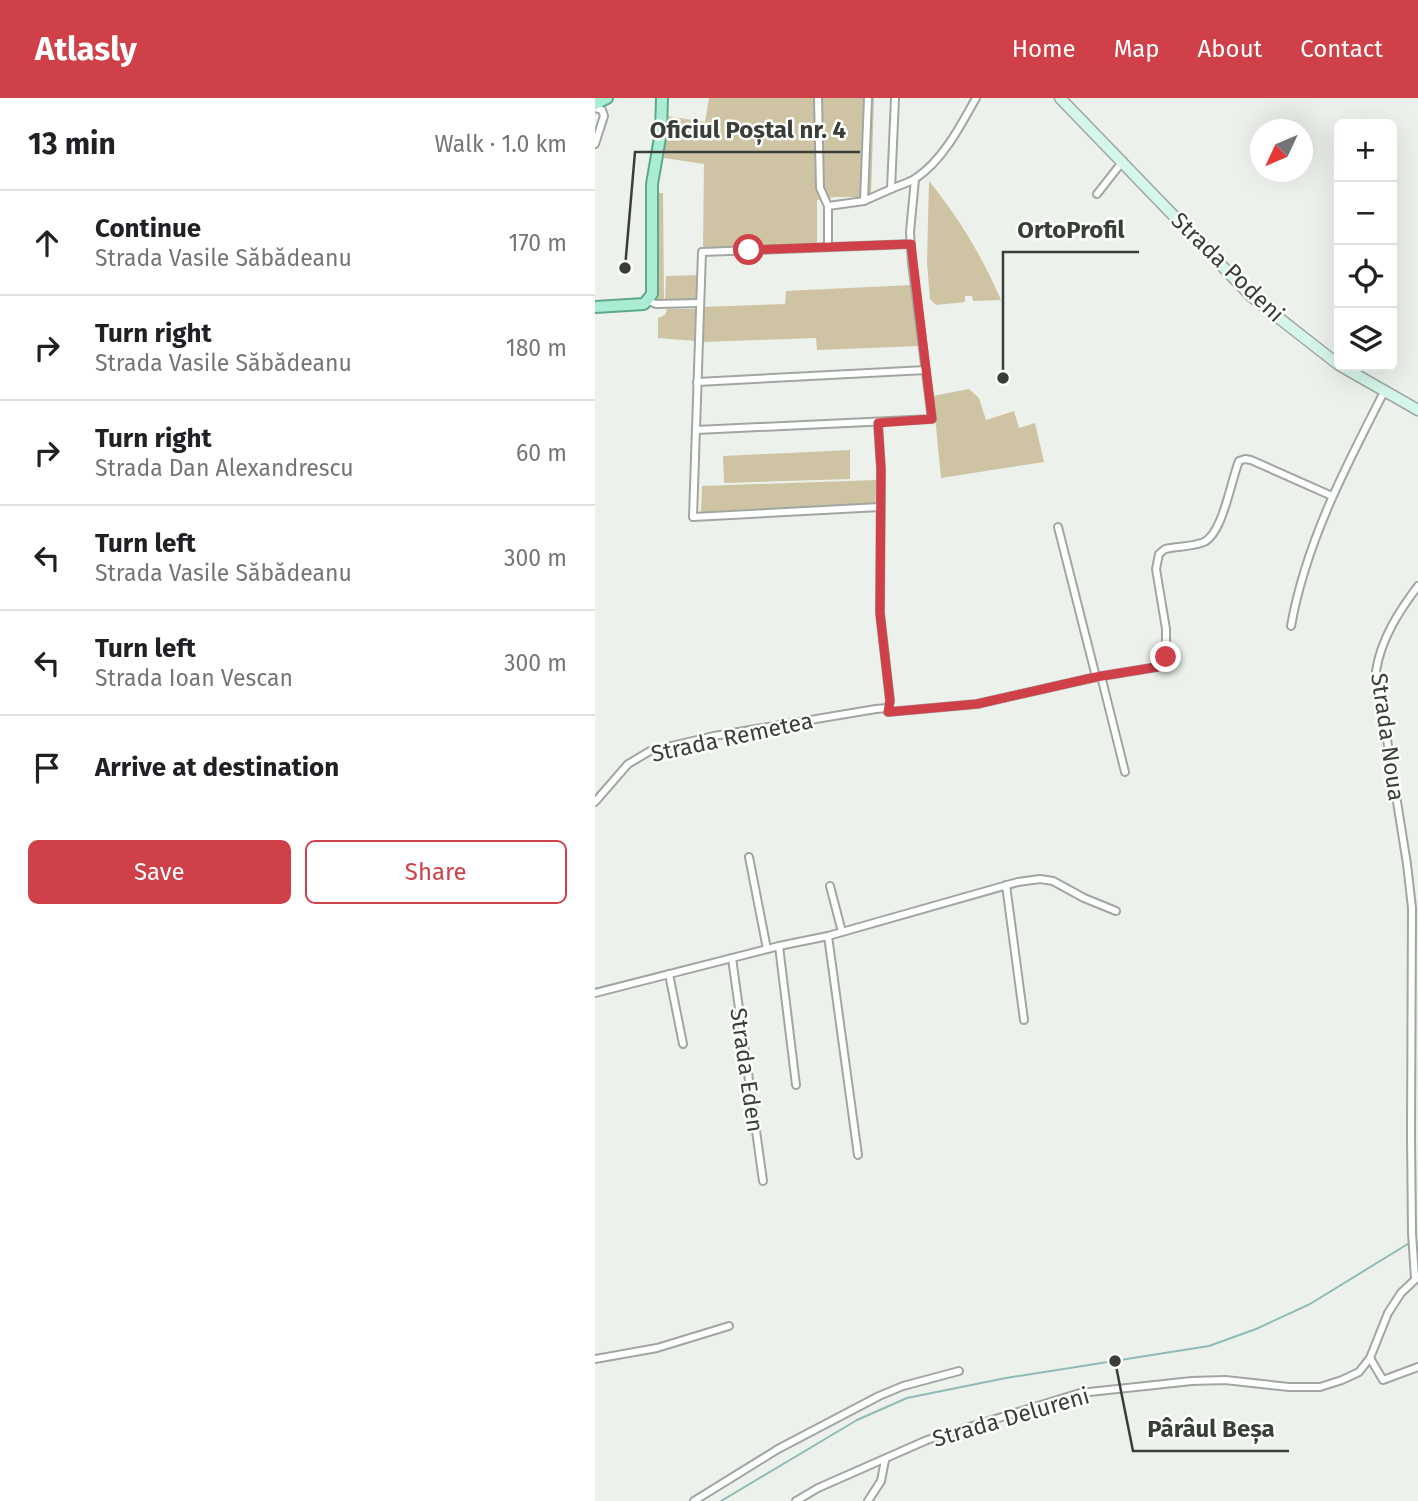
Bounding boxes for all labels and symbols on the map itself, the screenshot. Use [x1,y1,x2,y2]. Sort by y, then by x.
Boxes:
callout: Oficiul Poștal nr. 4 [635,107,860,152]
text: Oficiul Poștal nr. 4 [650,116,847,146]
north arrow [1250,119,1313,182]
street label: Strada Podeni [1166,206,1290,328]
callout: OrtoProfil [1003,207,1139,252]
text: OrtoProfil [1017,216,1126,244]
route start [733,234,764,265]
route end [1150,641,1181,672]
street label: Strada Noua [1365,671,1411,803]
street label: Strada Remetea [648,706,816,768]
street label: Strada Eden [724,1006,770,1134]
street label: Strada Delureni [929,1381,1093,1453]
callout: Pârâul Beșa [1133,1406,1289,1451]
text: Pârâul Beșa [1147,1415,1275,1445]

